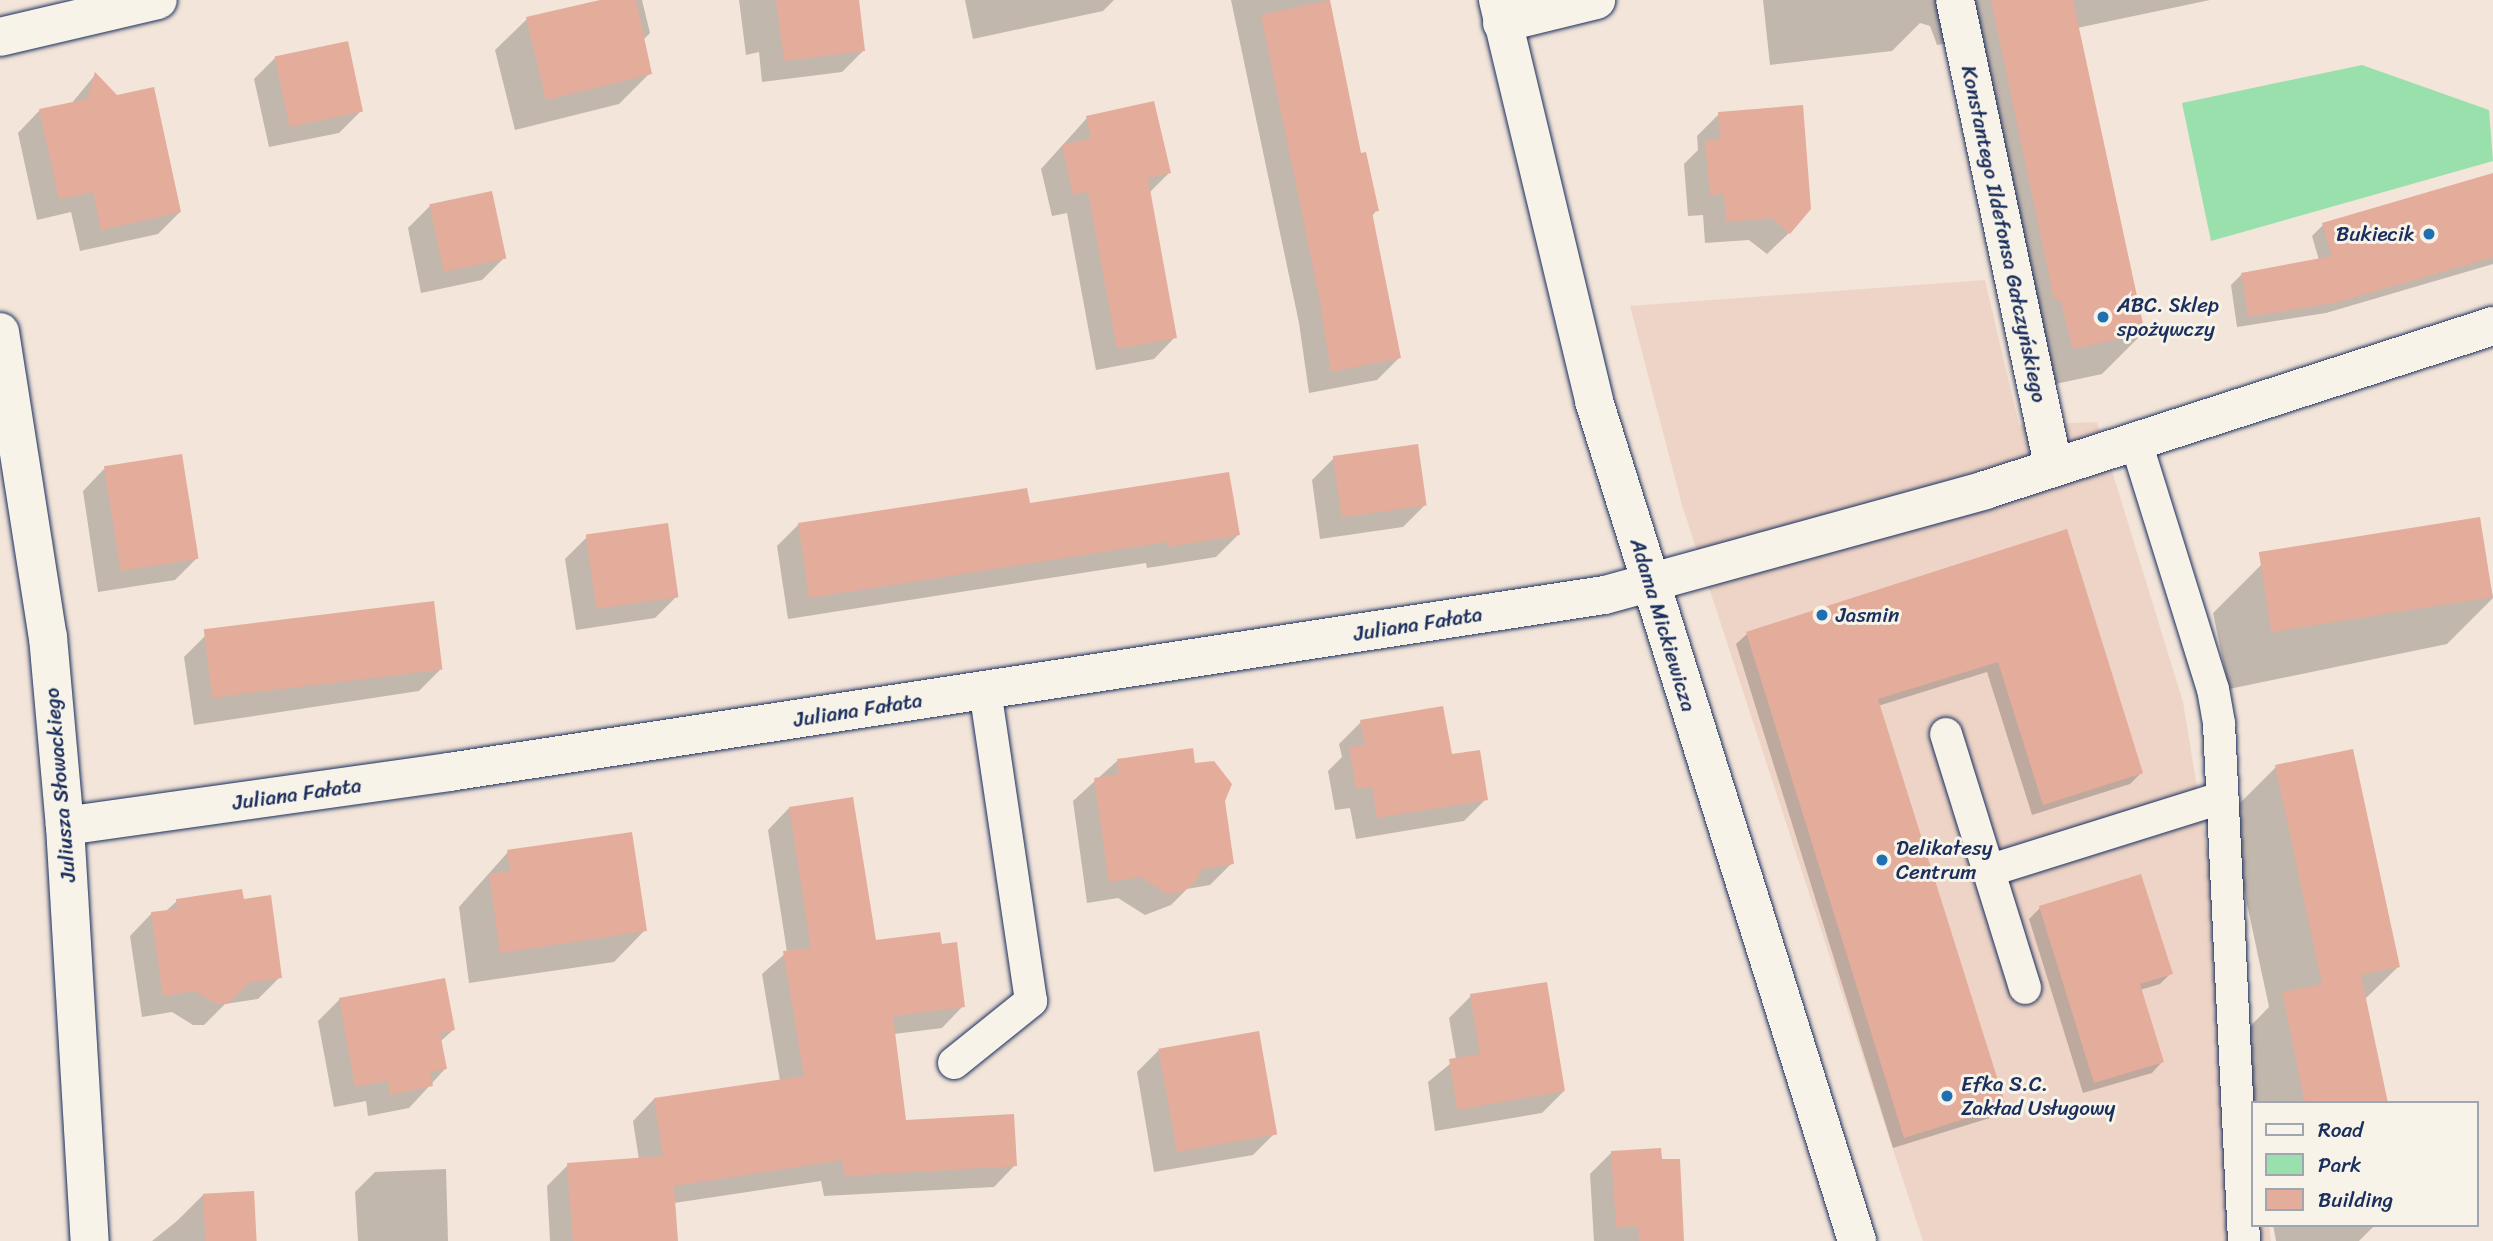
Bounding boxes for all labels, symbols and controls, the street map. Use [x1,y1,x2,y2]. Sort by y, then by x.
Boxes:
street label: Konstantego Ildefonsa Gałczyńskiego [1956,63,2052,405]
place label: Bukiecik [2336,221,2415,247]
marker: Bukiecik [2421,226,2437,242]
place label: ABC. Sklep spożywczy [2117,292,2221,342]
marker: ABC. Sklep spożywczy [2095,309,2111,325]
street label: Adama Mickiewicza [1625,536,1701,714]
street label: Juliana Fałata [1352,601,1484,647]
place label: Jasmin [1836,602,1899,628]
marker: Jasmin [1814,607,1830,623]
street label: Juliusza Słowackiego [39,687,81,883]
street label: Juliana Fałata [792,687,924,733]
street label: Juliana Fałata [231,772,363,816]
place label: Delikatesy Centrum [1896,835,1993,885]
marker: Delikatesy Centrum [1874,852,1890,868]
place label: Efka S.C. Zakład Usługowy [1961,1071,2116,1121]
marker: Efka S.C. Zakład Usługowy [1939,1088,1955,1104]
legend [2252,1101,2479,1227]
text: Road [2318,1111,2363,1149]
text: Park [2318,1146,2361,1184]
text: Building [2318,1181,2393,1219]

